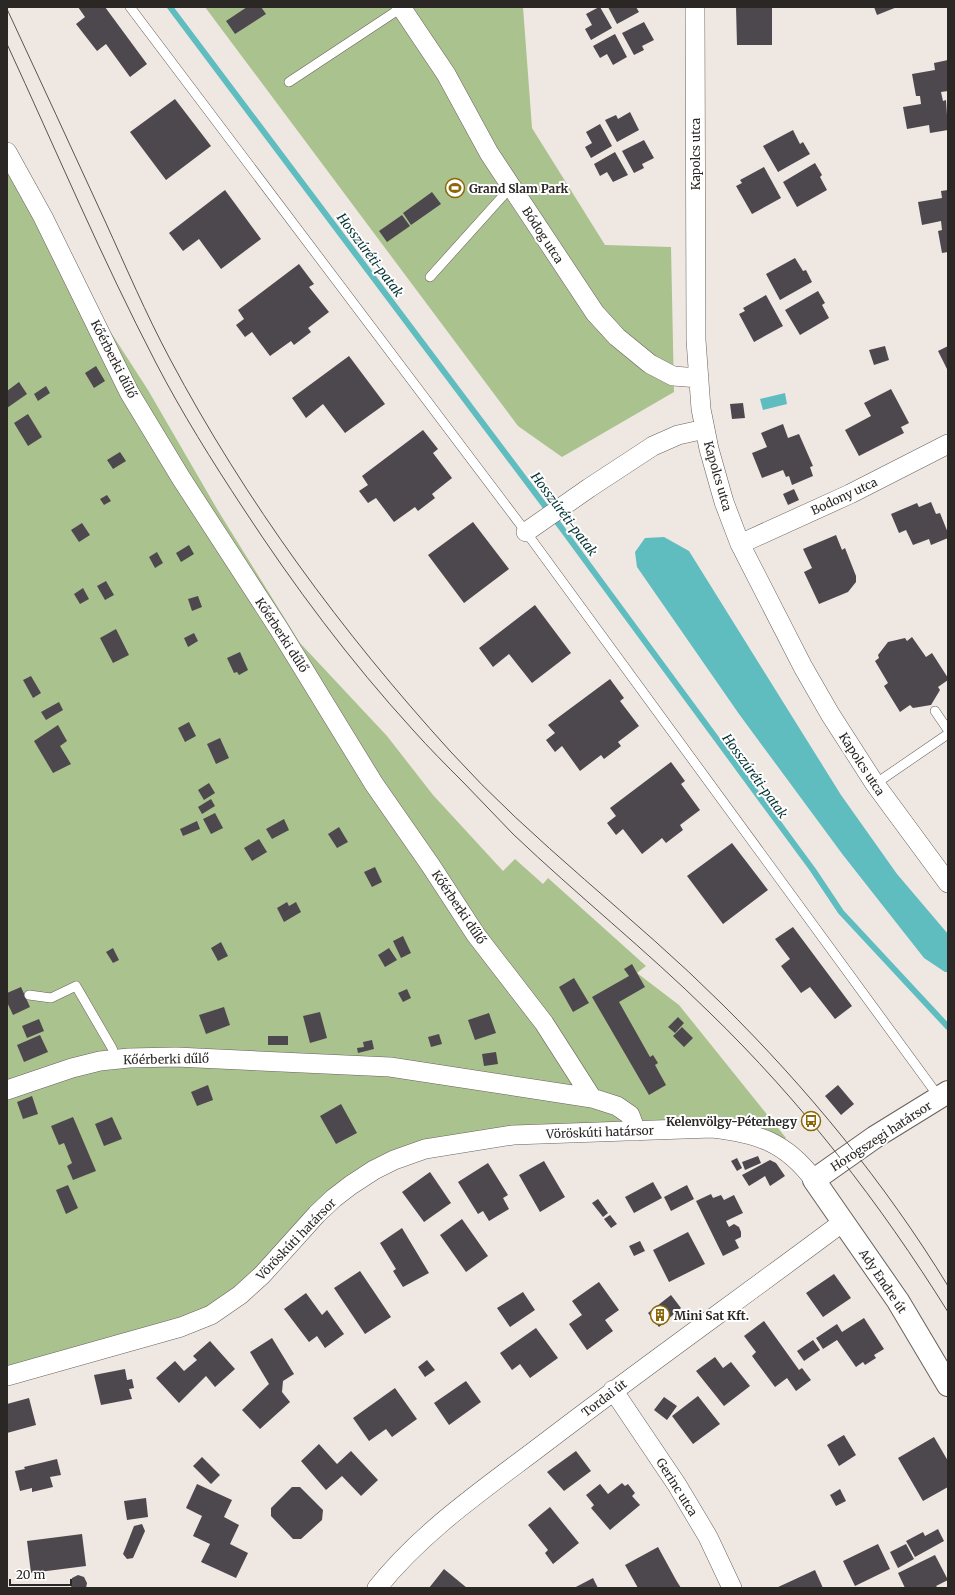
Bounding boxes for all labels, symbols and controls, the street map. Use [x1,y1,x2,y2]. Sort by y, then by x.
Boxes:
street label: Kapolcs utca [688,117,703,190]
sports icon: Grand Slam Park [444,177,466,199]
place label: Grand Slam Park [469,181,569,196]
street label: Bódog utca [519,204,567,267]
water label: Hosszúréti-patak [332,209,407,300]
street label: Kőérberki dűlő [88,317,140,401]
street label: Kapolcs utca [701,439,735,513]
water label: Hosszúréti-patak [526,468,601,559]
street label: Bodony utca [808,474,880,518]
street label: Kőérberki dűlő [252,595,312,675]
water label: Hosszúréti-patak [718,730,791,822]
street label: Kapolcs utca [836,730,888,799]
street label: Kőérberki dűlő [429,867,489,947]
street label: Kőérberki dűlő [123,1051,209,1067]
street label: Horogszegi határsor [828,1097,935,1174]
bus stop icon: Kelenvölgy-Péterhegy [800,1110,822,1132]
place label: Kelenvölgy-Péterhegy [666,1114,798,1129]
street label: Vöröskúti határsor [545,1123,655,1141]
street label: Vöröskúti határsor [252,1195,339,1284]
street label: Ady Endre út [855,1245,910,1316]
building icon: Mini Sat Kft. [649,1304,671,1326]
place label: Mini Sat Kft. [674,1308,749,1323]
street label: Tordai út [579,1376,630,1420]
street label: Gerinc utca [653,1455,701,1519]
scale bar [10,1561,71,1587]
text: 20 m [16,1567,45,1582]

